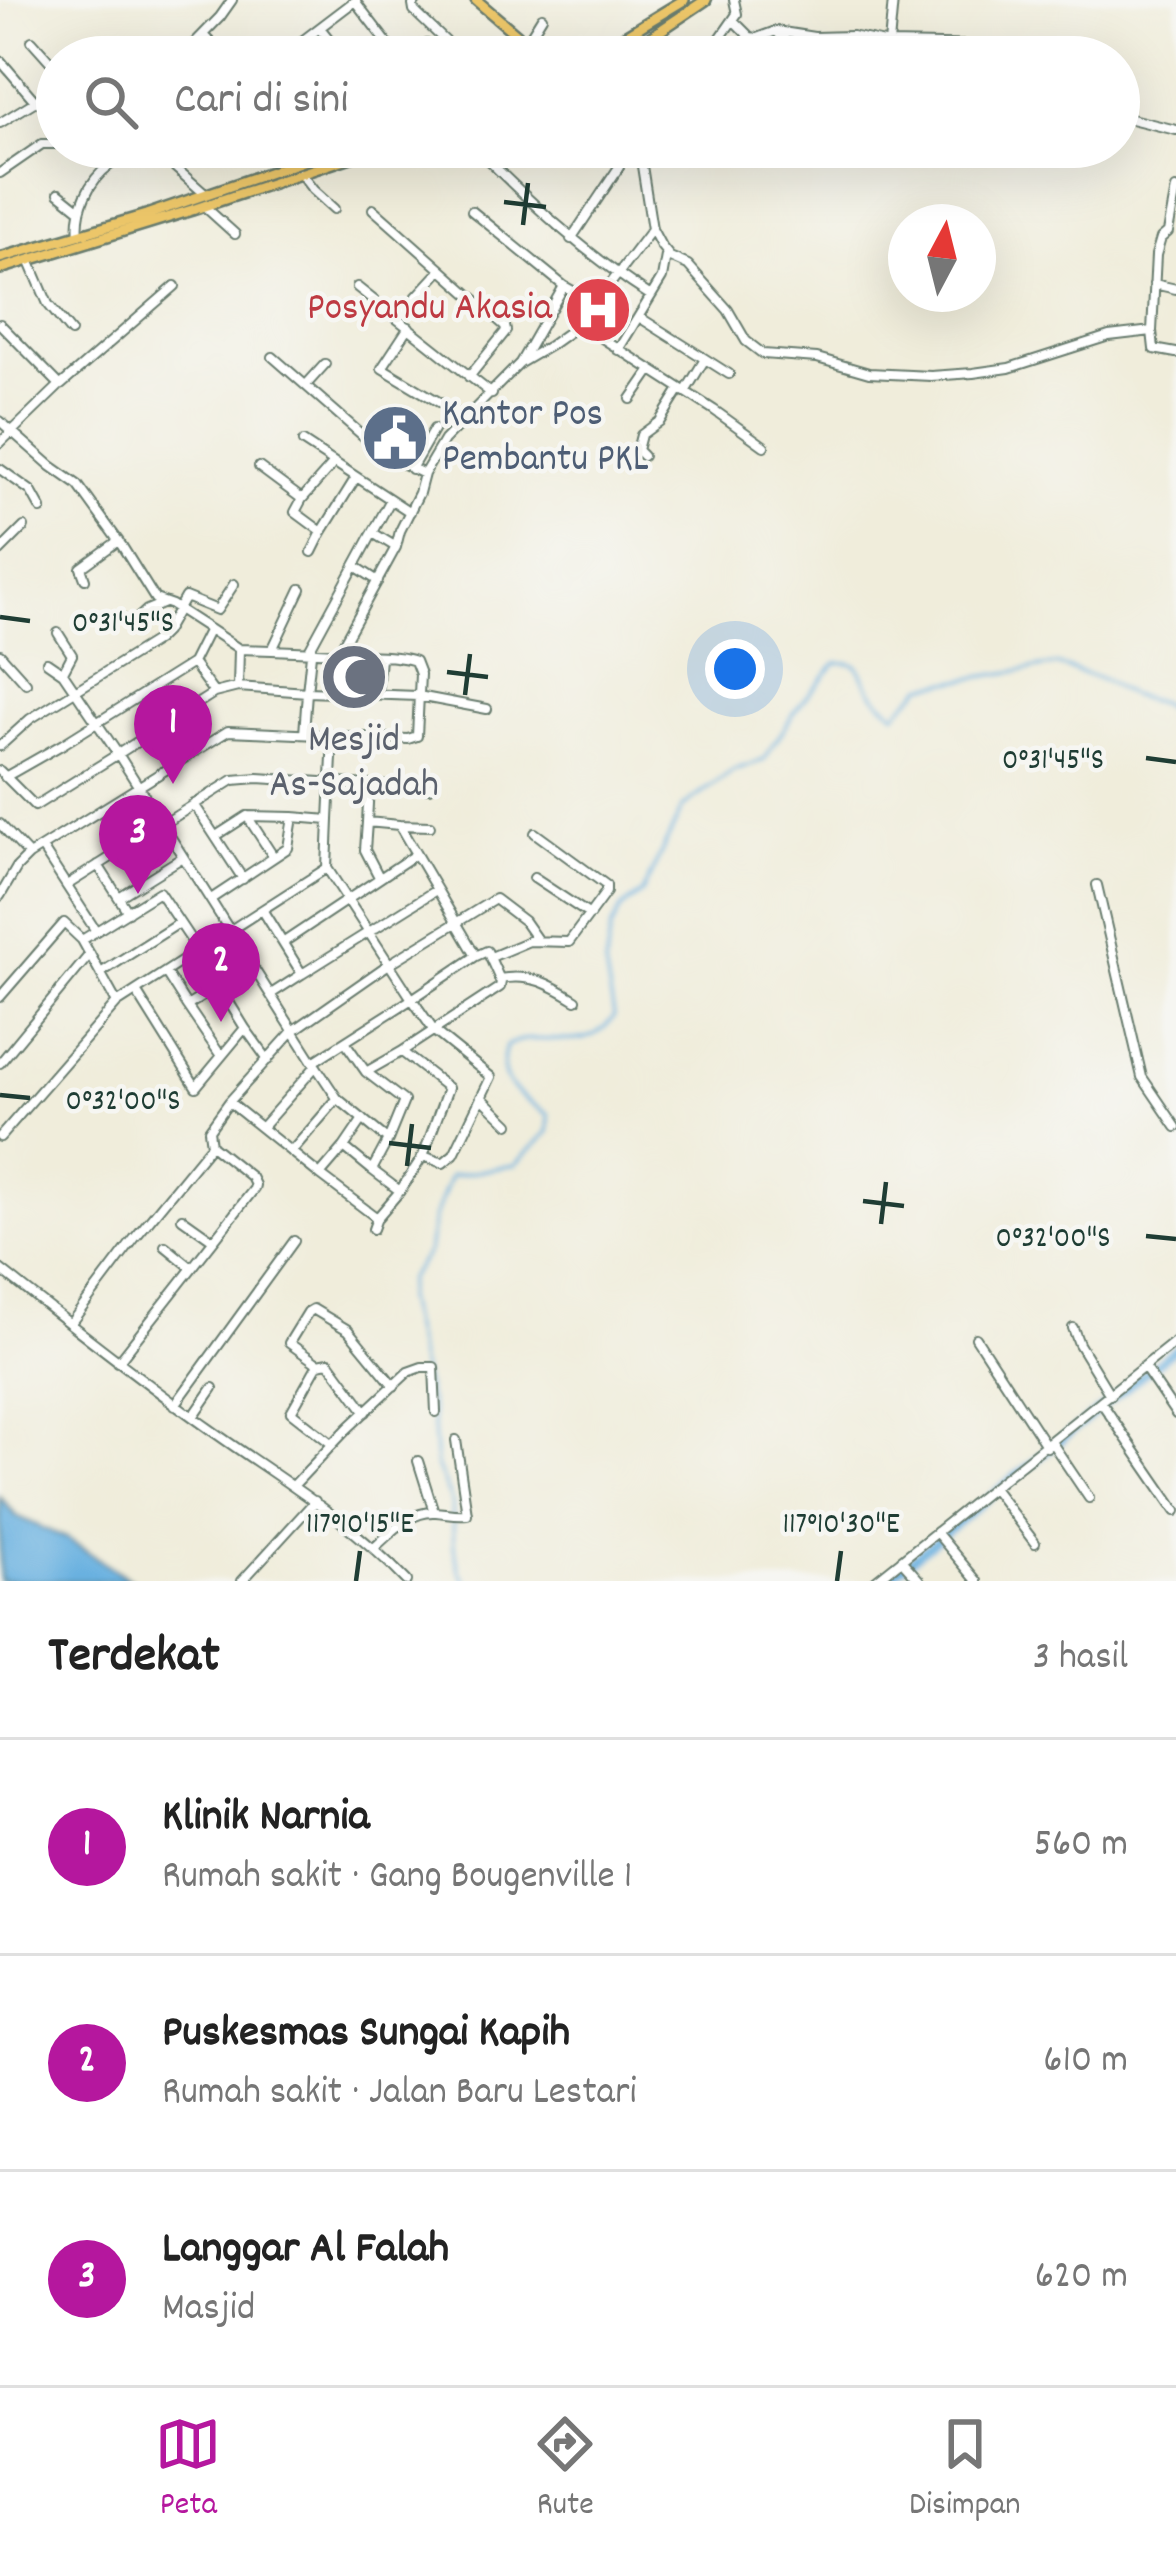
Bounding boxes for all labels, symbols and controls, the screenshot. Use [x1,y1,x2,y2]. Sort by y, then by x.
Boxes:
search box [36,36,1140,168]
icon: search [78,69,144,135]
text: Cari di sini [174,70,348,134]
north arrow [888,204,996,312]
hospital icon: Posyandu Akasia [563,275,633,345]
place label: Posyandu Akasia [307,283,553,338]
place label: Kantor Pos Pembantu PKL [442,389,649,489]
public building icon: Kantor Pos Pembantu PKL [360,403,430,473]
text: 0°31'45"S [72,604,174,647]
your location [705,639,765,699]
mosque icon: Mesjid As-Sajadah [319,642,389,712]
pin: 1 [134,685,212,784]
place label: Mesjid As-Sajadah [269,715,439,815]
text: 0°31'45"S [1002,741,1104,784]
pin: 3 [99,795,177,894]
pin: 2 [182,923,260,1022]
text: 0°32'00"S [66,1082,180,1125]
text: 0°32'00"S [996,1219,1110,1262]
text: 117°10'15"E [306,1505,414,1548]
text: 117°10'30"E [782,1505,900,1548]
text: Terdekat [48,1623,220,1695]
text: 3 hasil [1033,1632,1128,1687]
text: Klinik Narnia [162,1787,370,1851]
text: 1 [83,1819,91,1874]
text: 560 m [1034,1819,1128,1874]
text: Rumah sakit · Gang Bougenville 1 [162,1851,632,1906]
text: Puskesmas Sungai Kapih [162,2003,570,2067]
text: 2 [78,2035,96,2090]
text: 610 m [1043,2035,1128,2090]
text: Rumah sakit · Jalan Baru Lestari [162,2067,637,2122]
text: Langgar Al Falah [162,2219,449,2283]
text: 3 [78,2251,96,2306]
text: 620 m [1035,2251,1128,2306]
text: Masjid [162,2283,255,2338]
tab: Peta [155,2411,221,2530]
tab: Rute [532,2411,598,2530]
tab: Disimpan [909,2411,1021,2530]

